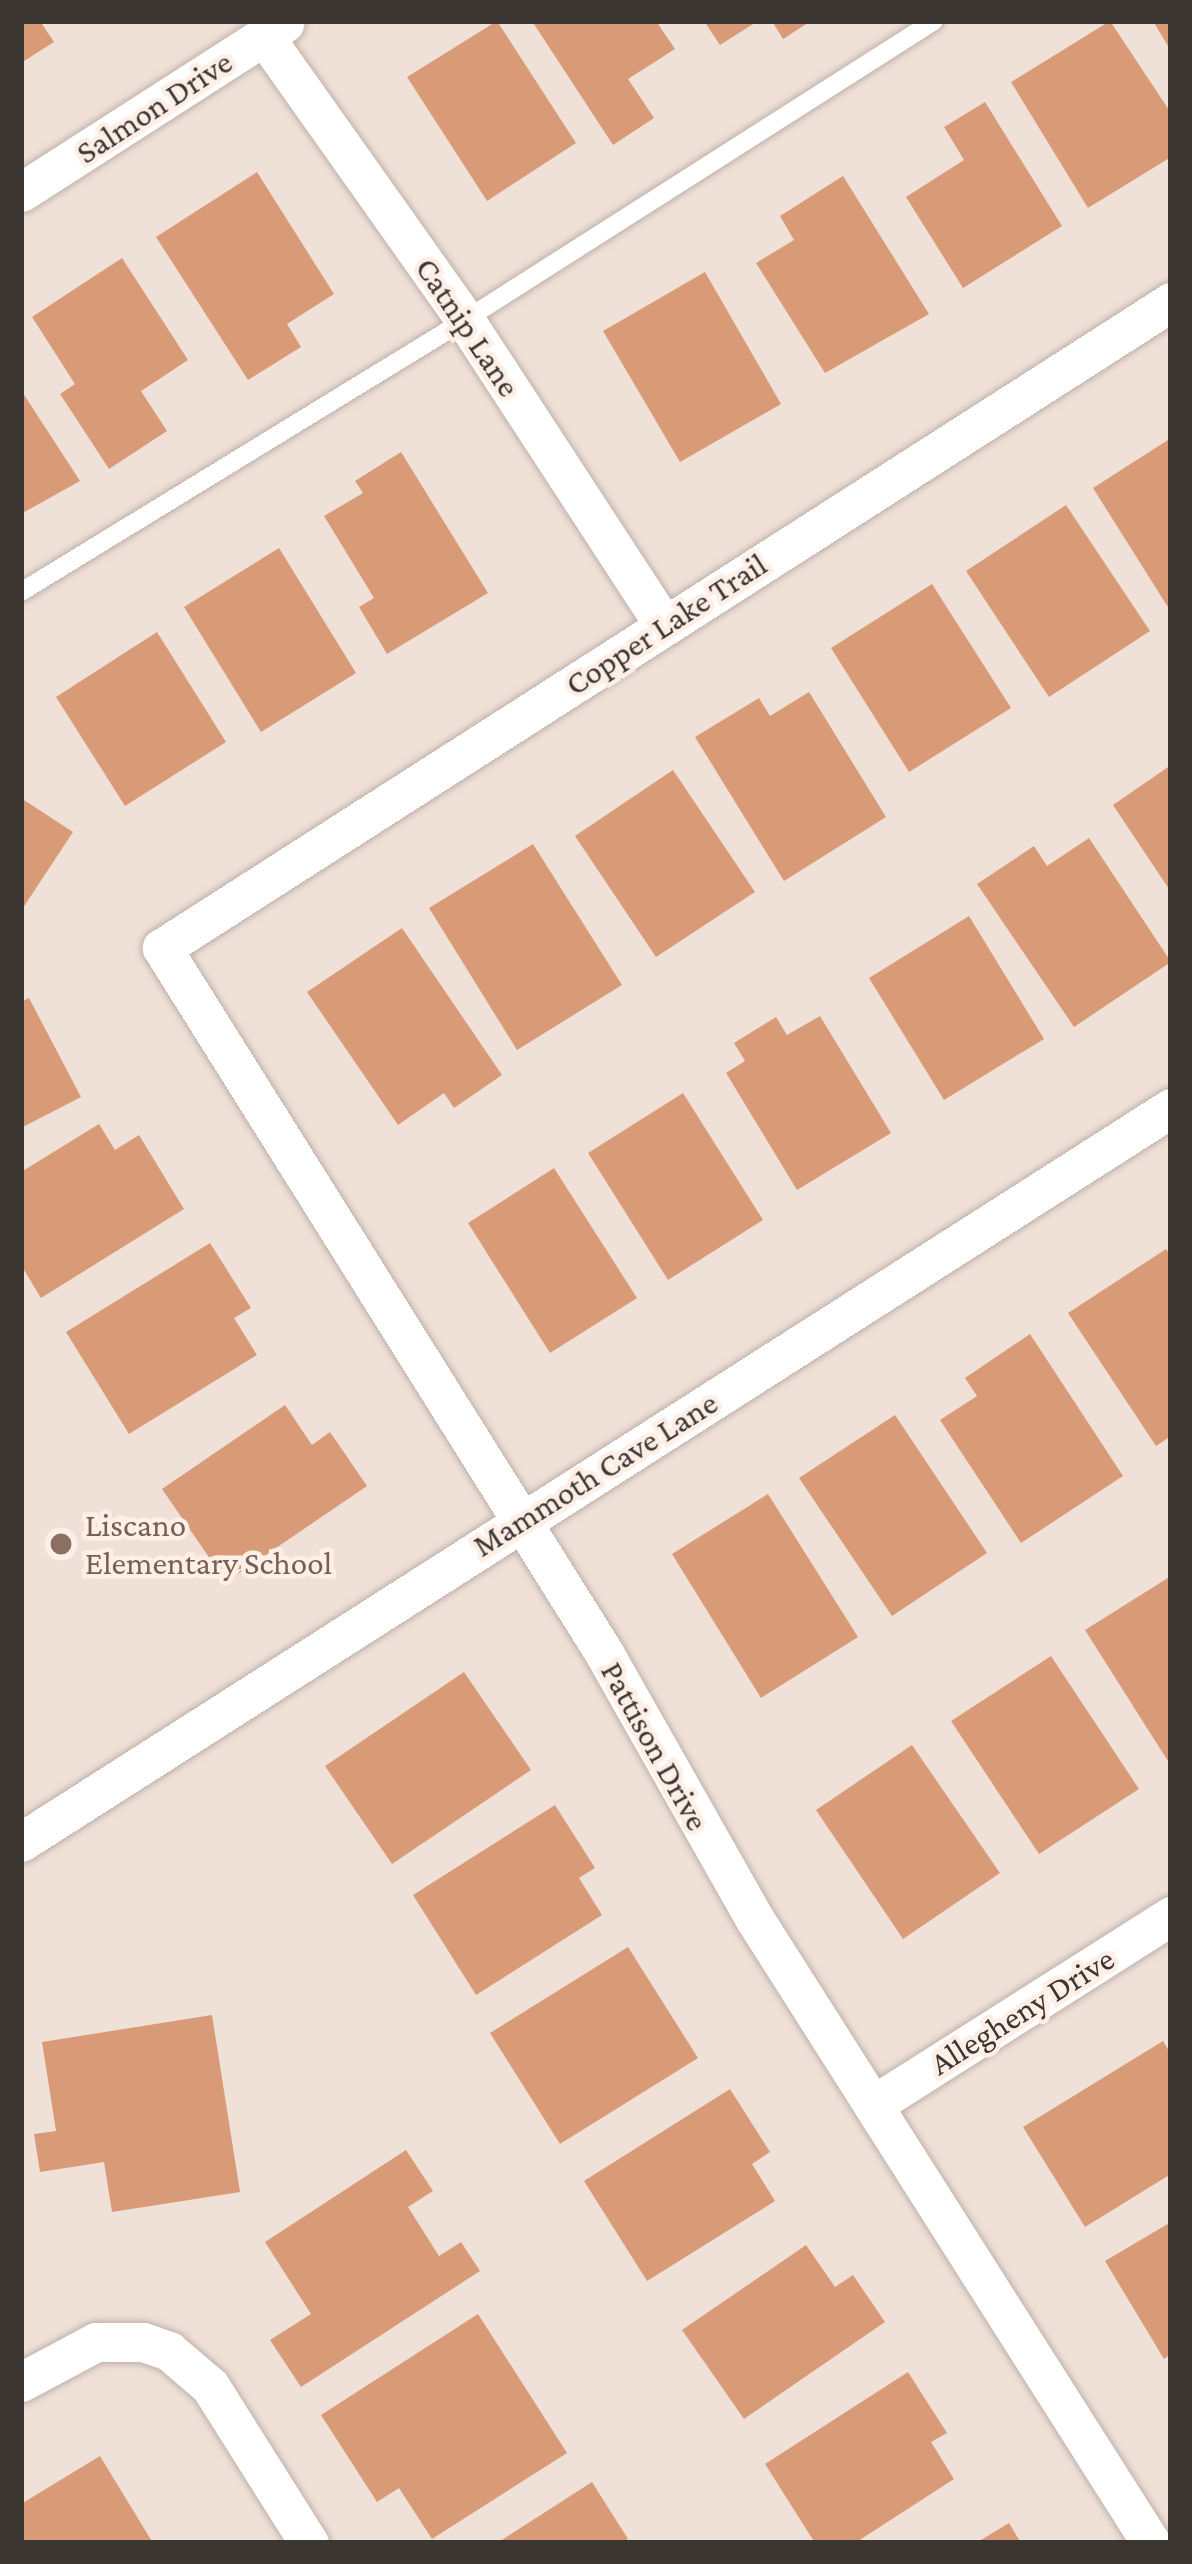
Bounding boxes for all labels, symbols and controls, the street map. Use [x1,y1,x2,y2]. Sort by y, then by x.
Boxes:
street label: Salmon Drive [69,42,239,172]
street label: Catnip Lane [407,250,529,404]
street label: Copper Lake Trail [558,544,774,704]
street label: Mammoth Cave Lane [465,1383,725,1565]
place label: Liscano Elementary School [85,1505,332,1583]
marker: Liscano Elementary School [48,1531,74,1557]
street label: Pattison Drive [592,1655,718,1837]
street label: Allegheny Drive [923,1939,1121,2083]

